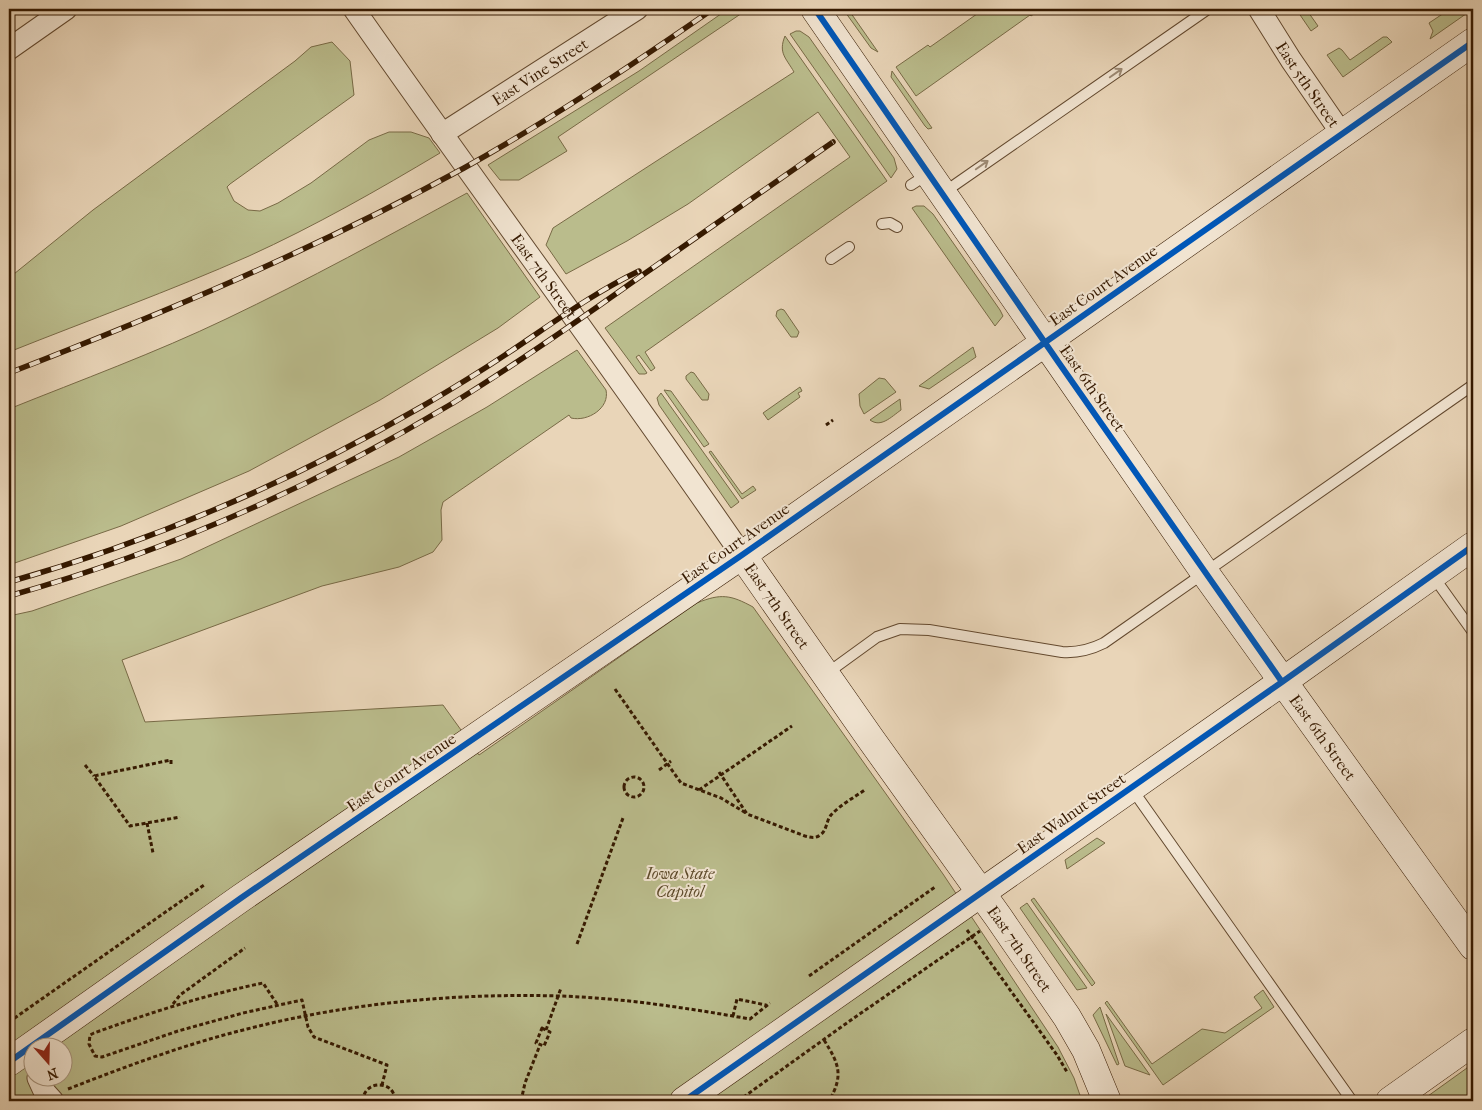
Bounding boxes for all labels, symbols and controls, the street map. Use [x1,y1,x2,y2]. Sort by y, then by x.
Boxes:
street label: East Vine Street [488,34,592,110]
street label: East 5th Street [1272,38,1344,131]
one-way arrow [1108,68,1122,78]
one-way arrow [975,160,989,170]
street label: East 7th Street [507,230,581,323]
street label: East Court Avenue [1046,241,1161,330]
street label: East 6th Street [1056,341,1130,435]
street label: East Court Avenue [678,499,793,588]
street label: East 7th Street [741,560,814,653]
street label: East 6th Street [1285,691,1360,784]
street label: East Court Avenue [343,729,460,816]
street label: East Walnut Street [1013,769,1129,858]
park label: Iowa State Capitol [645,864,715,901]
street label: East 7th Street [983,902,1056,996]
north arrow [22,1038,72,1088]
text: N [44,1064,60,1084]

